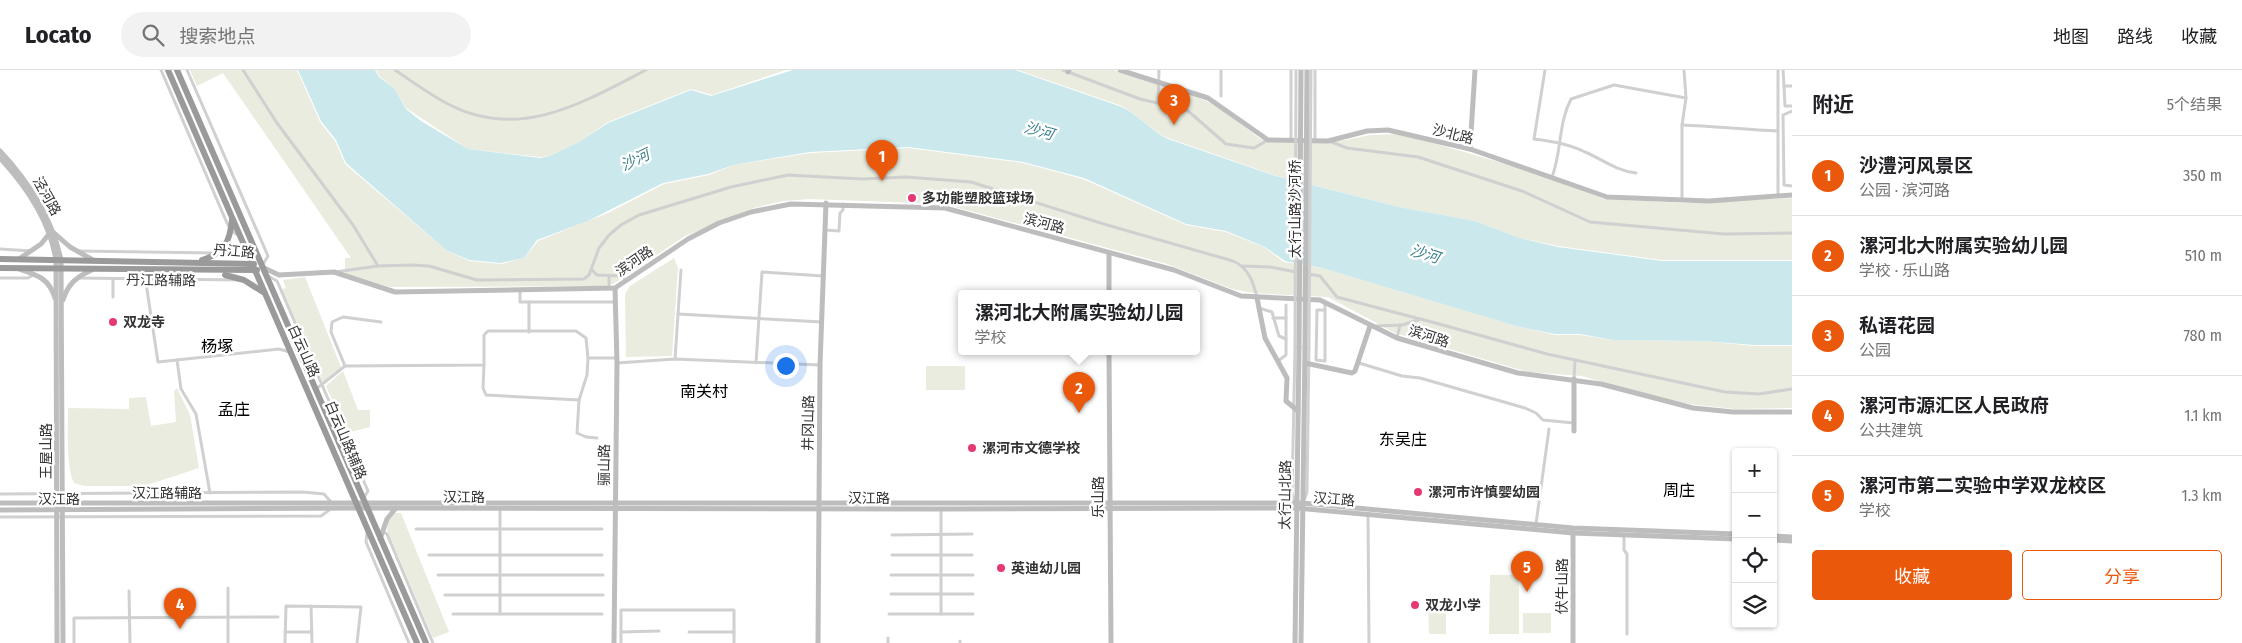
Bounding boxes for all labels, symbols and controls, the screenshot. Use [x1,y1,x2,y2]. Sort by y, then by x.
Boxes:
search box [121,12,471,57]
text: Locato [25,21,91,49]
icon: search [139,21,167,49]
text: 搜索地点 [179,25,256,48]
text: 地图 [2053,26,2089,48]
text: 路线 [2117,26,2153,48]
text: 收藏 [2181,26,2217,48]
pin: 3 [1158,84,1190,125]
text: 附近 [1812,92,1854,118]
text: 5个结果 [2167,95,2222,114]
water label: 沙河 [1022,118,1059,145]
street label: 沙北路 [1430,121,1475,148]
pin: 1 [866,140,898,181]
water label: 沙河 [618,144,655,175]
text: 沙澧河风景区 [1859,154,1973,177]
street label: 太行山路沙河桥 [1287,160,1304,258]
text: 1 [1825,166,1831,185]
text: 350 m [2183,166,2222,185]
street label: 泾河路 [29,174,64,219]
text: 公园 · 滨河路 [1859,181,1950,200]
place label: 多功能塑胶篮球场 [922,190,1034,207]
marker: 多功能塑胶篮球场 [906,192,918,204]
street label: 滨河路 [1021,210,1066,237]
text: 漯河北大附属实验幼儿园 [1859,234,2068,257]
street label: 丹江路 [212,241,256,262]
water label: 沙河 [1408,241,1445,268]
street label: 滨河路 [612,243,656,280]
text: 2 [1824,246,1832,265]
text: 510 m [2185,246,2222,265]
text: 学校 · 乐山路 [1859,261,1950,280]
street label: 丹江路辅路 [126,271,196,290]
popup [958,290,1200,355]
text: 漯河北大附属实验幼儿园 [974,301,1184,324]
place label: 双龙寺 [123,314,165,331]
text: 私语花园 [1859,314,1935,337]
marker: 双龙寺 [107,316,119,328]
street label: 白云山路 [284,322,323,380]
street label: 滨河路 [1406,322,1451,351]
text: 3 [1824,326,1832,345]
text: 780 m [2183,326,2222,345]
text: 学校 [974,328,1007,347]
district label: 杨塚 [201,337,233,356]
text: 公园 [1859,341,1891,360]
your location [773,353,799,379]
pin: 2 [1063,372,1095,413]
district label: 南关村 [680,382,728,401]
text: 漯河市源汇区人民政府 [1859,394,2049,417]
street label: 井冈山路 [800,395,817,451]
street label: 白云山路辅路 [321,398,370,482]
district label: 孟庄 [218,400,250,419]
text: 4 [1824,406,1832,425]
text: 1.1 km [2184,406,2222,425]
text: 公共建筑 [1859,421,1923,440]
street label: 王屋山路 [38,423,55,479]
district label: 东吴庄 [1379,430,1427,449]
place label: 漯河市文德学校 [982,440,1080,457]
marker: 漯河市文德学校 [966,442,978,454]
street label: 骊山路 [596,444,613,486]
map controls [1732,448,1777,628]
button: + [1732,448,1777,493]
street label: 太行山北路 [1276,460,1295,530]
text: 漯河市第二实验中学双龙校区 [1859,474,2106,497]
street label: 乐山路 [1090,476,1107,518]
district label: 周庄 [1663,481,1695,500]
place label: 漯河市许慎婴幼园 [1428,484,1540,501]
street label: 汉江路辅路 [132,485,202,502]
marker: 漯河市许慎婴幼园 [1412,486,1424,498]
text: 5 [1824,486,1832,505]
text: 1.3 km [2181,486,2222,505]
street label: 汉江路 [443,489,485,506]
street label: 汉江路 [1312,489,1356,510]
street label: 汉江路 [848,490,890,507]
street label: 汉江路 [38,491,80,508]
button: − [1732,493,1777,538]
text: 学校 [1859,501,1891,520]
button: locate [1732,538,1777,583]
button: 收藏 [1812,550,2012,600]
button: 分享 [2022,550,2222,600]
pin: 5 [1511,551,1543,592]
street label: 伏牛山路 [1554,558,1571,614]
place label: 英迪幼儿园 [1011,560,1081,577]
marker: 英迪幼儿园 [995,562,1007,574]
button: layers [1732,583,1777,628]
pin: 4 [164,588,196,629]
place label: 双龙小学 [1425,597,1481,614]
marker: 双龙小学 [1409,599,1421,611]

